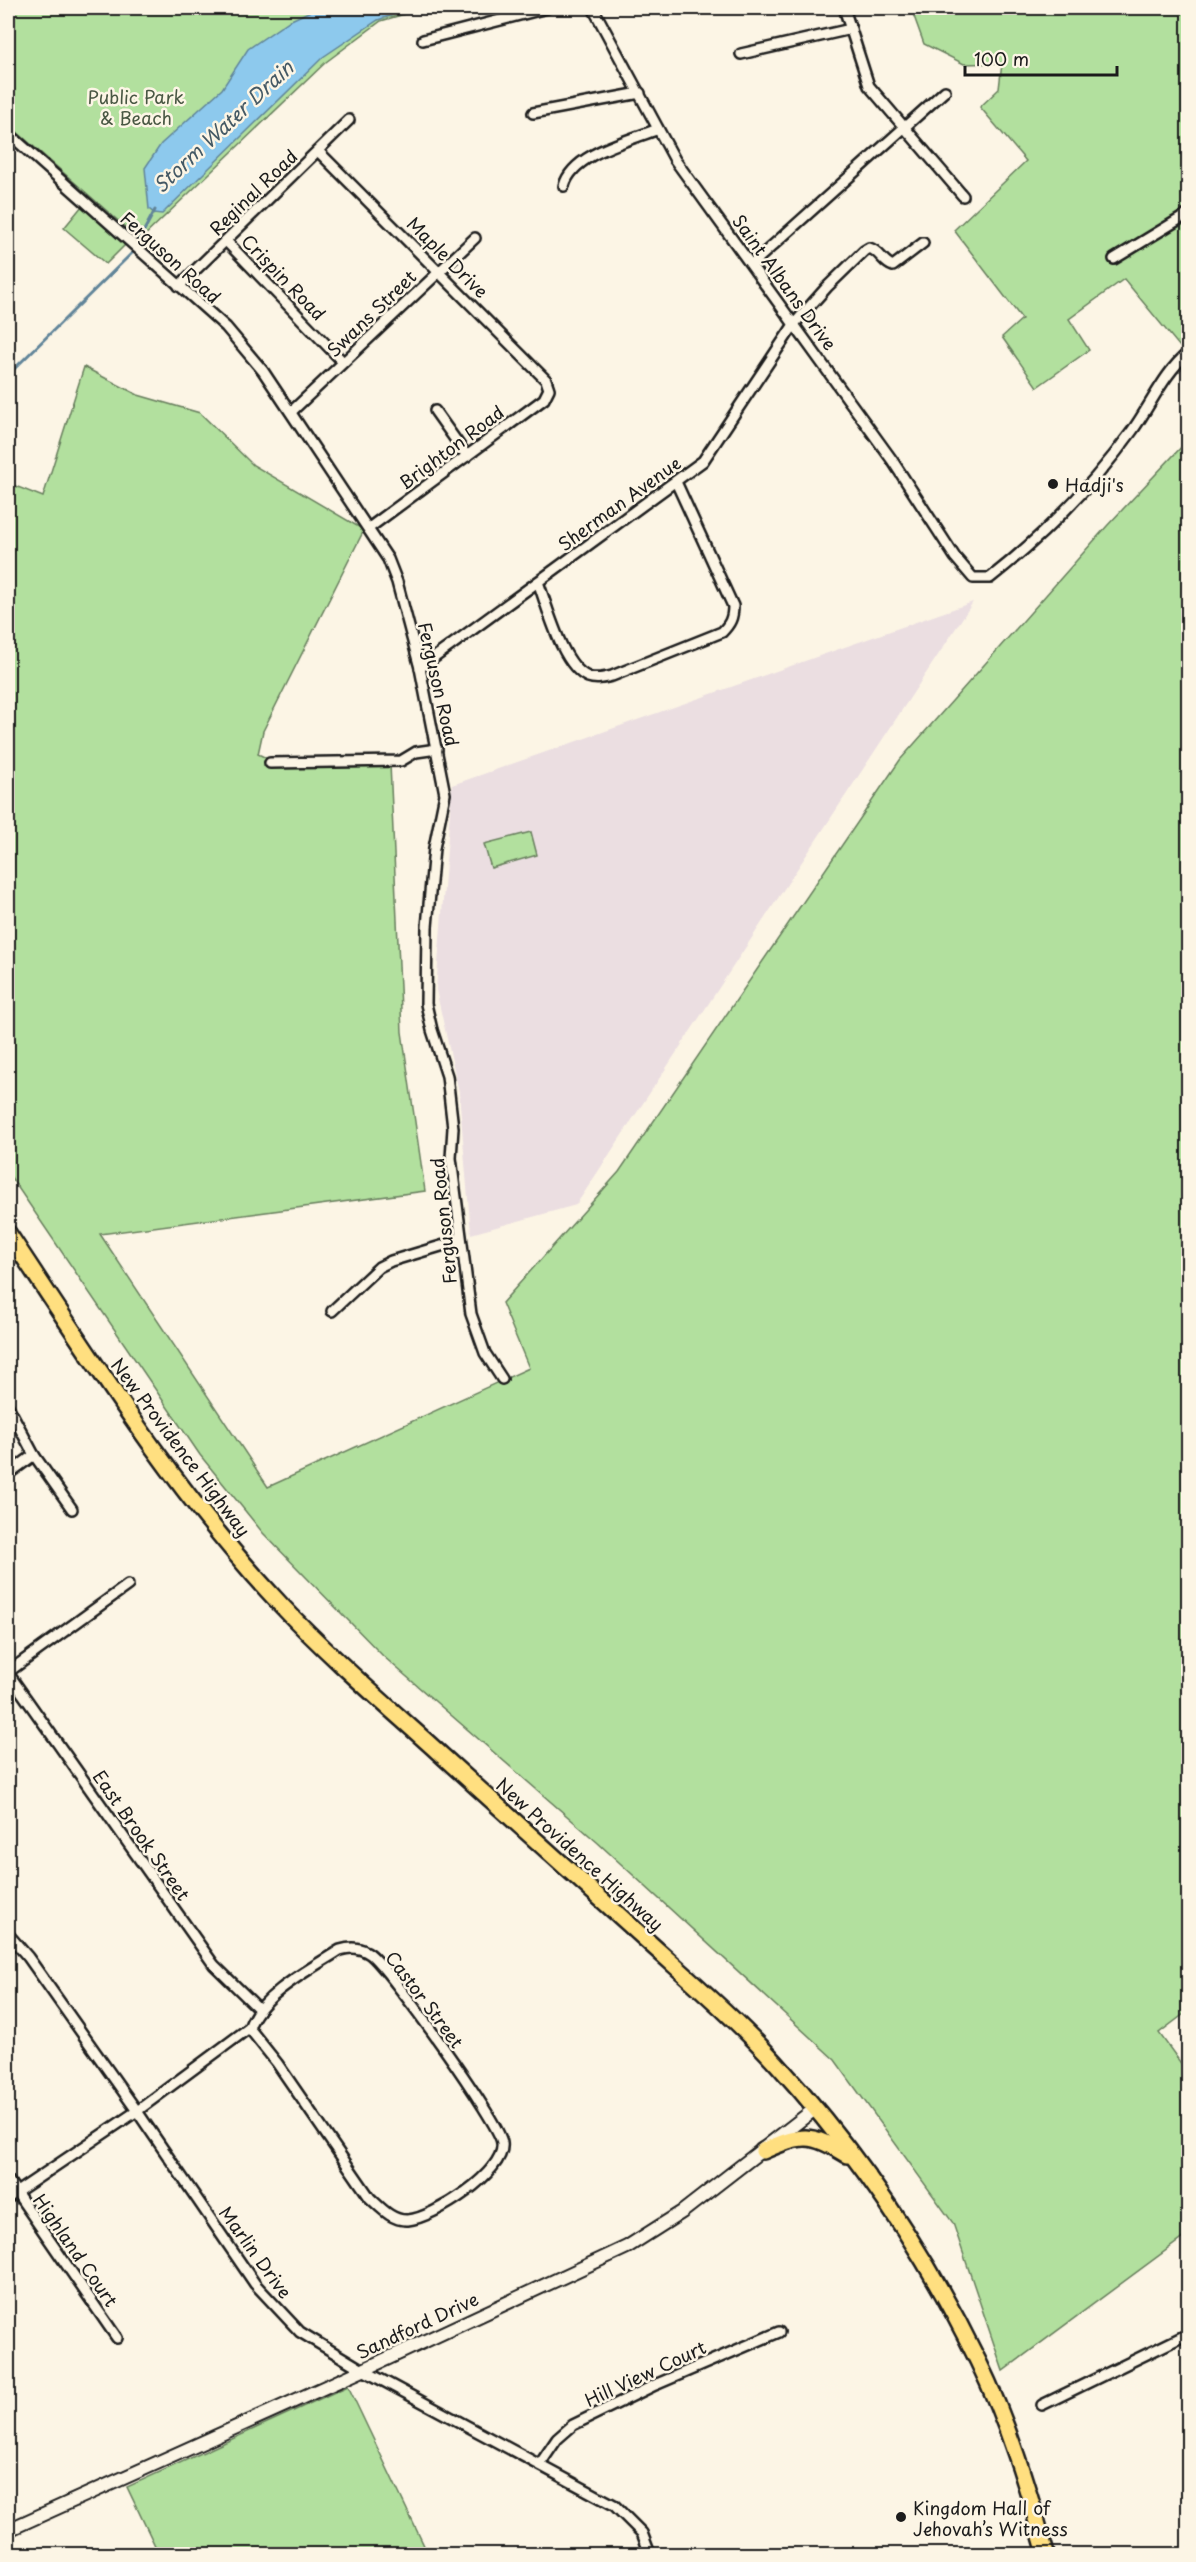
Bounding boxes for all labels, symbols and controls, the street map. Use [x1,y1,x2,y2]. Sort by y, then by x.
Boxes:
scale bar [965,39,1116,77]
text: 100 m [974,45,1029,72]
water label: Storm Water Drain [146,52,301,199]
park label: Public Park & Beach [88,83,184,131]
street label: Reginal Road [203,143,303,241]
street label: Ferguson Road [115,205,227,309]
street label: Saint Albans Drive [726,208,844,356]
street label: Maple Drive [401,210,495,304]
street label: Crispin Road [236,228,332,326]
street label: Swans Street [320,263,422,363]
street label: Brighton Road [393,398,509,496]
street label: Sherman Avenue [552,449,686,557]
place label: Hadji's [1065,471,1124,498]
marker: Hadji's [1046,477,1060,491]
street label: Ferguson Road [412,619,466,749]
street label: Ferguson Road [423,1157,463,1285]
street label: New Providence Highway [105,1352,257,1542]
street label: East Brook Street [87,1764,197,1906]
street label: New Providence Highway [490,1771,670,1937]
street label: Castor Street [379,1945,471,2053]
street label: Highland Court [27,2188,125,2312]
street label: Marlin Drive [213,2200,299,2304]
street label: Sandford Drive [351,2285,483,2365]
street label: Hill View Court [580,2333,710,2413]
place label: Kingdom Hall of Jehovah’s Witness [913,2494,1068,2542]
marker: Kingdom Hall of Jehovah’s Witness [894,2510,908,2524]

